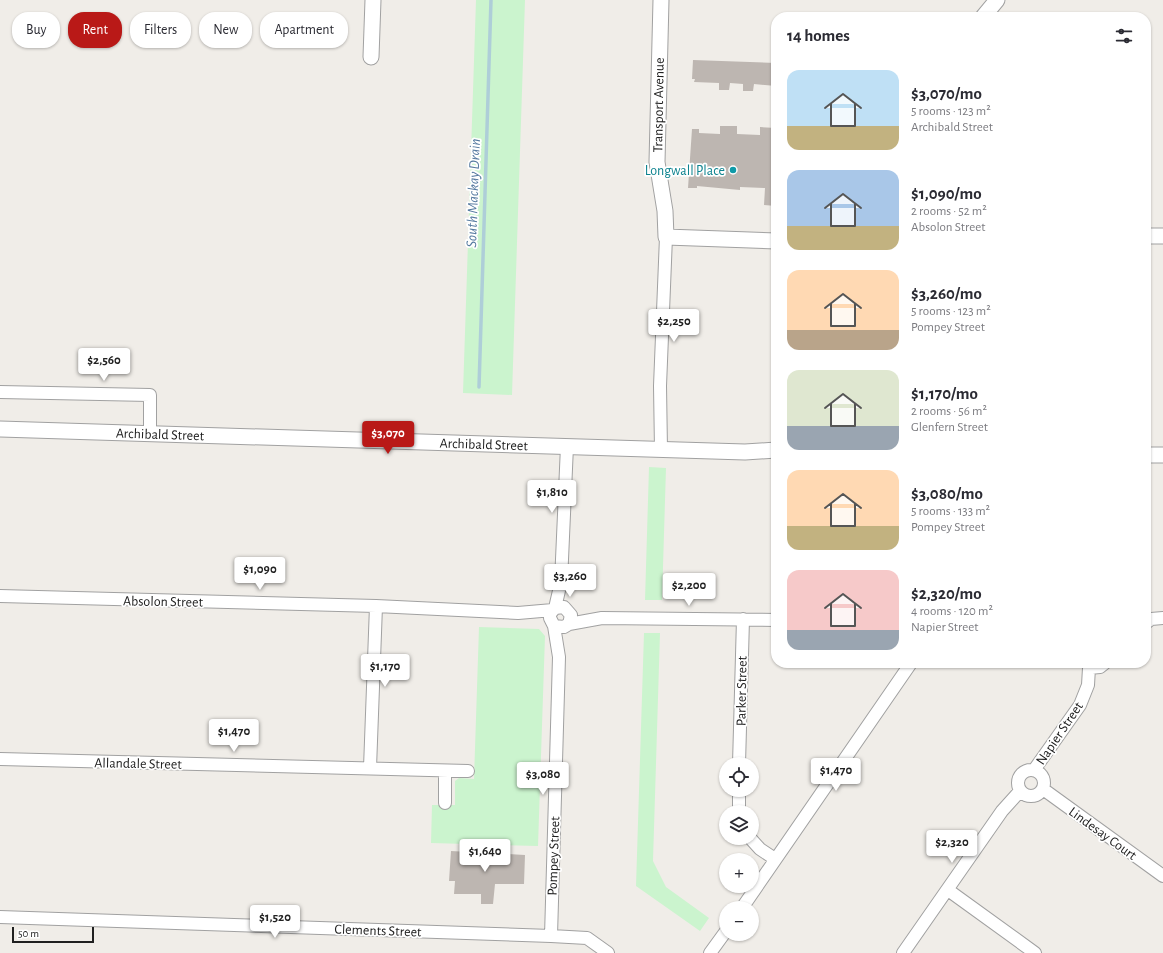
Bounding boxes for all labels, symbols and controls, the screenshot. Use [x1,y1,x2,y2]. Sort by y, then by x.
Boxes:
chip: Buy [12,12,60,48]
chip: Rent [68,12,122,48]
chip: Filters [130,12,191,48]
chip: New [199,12,252,48]
chip: Apartment [260,12,348,48]
icon: filters [1113,25,1135,47]
text: 14 homes [787,27,850,44]
street label: Transport Avenue [651,57,667,153]
text: $3,070/mo [911,85,982,102]
icon: home [819,86,867,134]
text: 5 rooms · 123 m² [911,105,991,118]
text: Archibald Street [911,121,993,134]
water label: South Mackay Drain [464,138,483,248]
place label: Longwall Place [645,164,725,178]
marker: Longwall Place [728,165,738,175]
text: $1,090/mo [911,185,982,202]
icon: home [819,186,867,234]
text: 2 rooms · 52 m² [911,205,987,218]
text: Absolon Street [911,221,985,234]
text: $3,260/mo [911,285,982,302]
icon: home [819,286,867,334]
text: 5 rooms · 123 m² [911,305,991,318]
pin: $2,250 [641,309,707,343]
text: $2,250 [657,315,691,328]
text: Pompey Street [911,321,985,334]
pin: $2,560 [71,348,137,382]
text: $2,560 [87,354,121,367]
text: $1,170/mo [911,385,978,402]
icon: home [819,386,867,434]
text: 2 rooms · 56 m² [911,405,987,418]
pin: $3,070 [355,421,421,455]
text: Glenfern Street [911,421,988,434]
street label: Archibald Street [116,427,205,443]
text: $3,070 [371,427,405,440]
street label: Archibald Street [439,437,529,453]
pin: $1,810 [519,480,585,514]
text: $3,080/mo [911,485,983,502]
text: $1,810 [536,486,568,499]
icon: home [819,486,867,534]
text: 5 rooms · 133 m² [911,505,990,518]
text: Pompey Street [911,521,985,534]
pin: $1,090 [227,557,293,591]
text: $1,090 [243,563,277,576]
pin: $3,260 [537,564,603,598]
text: $3,260 [553,570,587,583]
pin: $2,200 [656,573,722,607]
text: $2,200 [672,579,706,592]
text: $2,320/mo [911,585,982,602]
icon: home [819,586,867,634]
street label: Absolon Street [123,594,204,610]
text: 4 rooms · 120 m² [911,605,993,618]
text: Napier Street [911,621,978,634]
pin: $1,170 [352,654,418,688]
street label: Parker Street [734,655,750,726]
text: $1,170 [370,660,400,673]
street label: Napier Street [1034,699,1086,768]
pin: $1,470 [201,719,267,753]
text: $1,470 [218,725,250,738]
street label: Allandale Street [94,756,182,772]
map controls [719,757,759,941]
button: locate [719,757,759,797]
pin: $1,470 [803,758,869,792]
pin: $3,080 [510,762,576,796]
text: $1,470 [820,764,852,777]
text: $3,080 [526,768,560,781]
button: layers [719,805,759,845]
street label: Lindesay Court [1066,805,1139,863]
street label: Pompey Street [546,816,562,896]
pin: $2,320 [919,830,985,864]
text: $2,320 [935,836,969,849]
pin: $1,640 [452,839,518,873]
text: $1,640 [468,845,502,858]
button: + [719,853,759,893]
button: − [719,901,759,941]
pin: $1,520 [242,905,308,939]
text: $1,520 [259,911,291,924]
street label: Clements Street [334,922,422,940]
scale bar [12,925,94,944]
text: 50 m [18,928,39,939]

